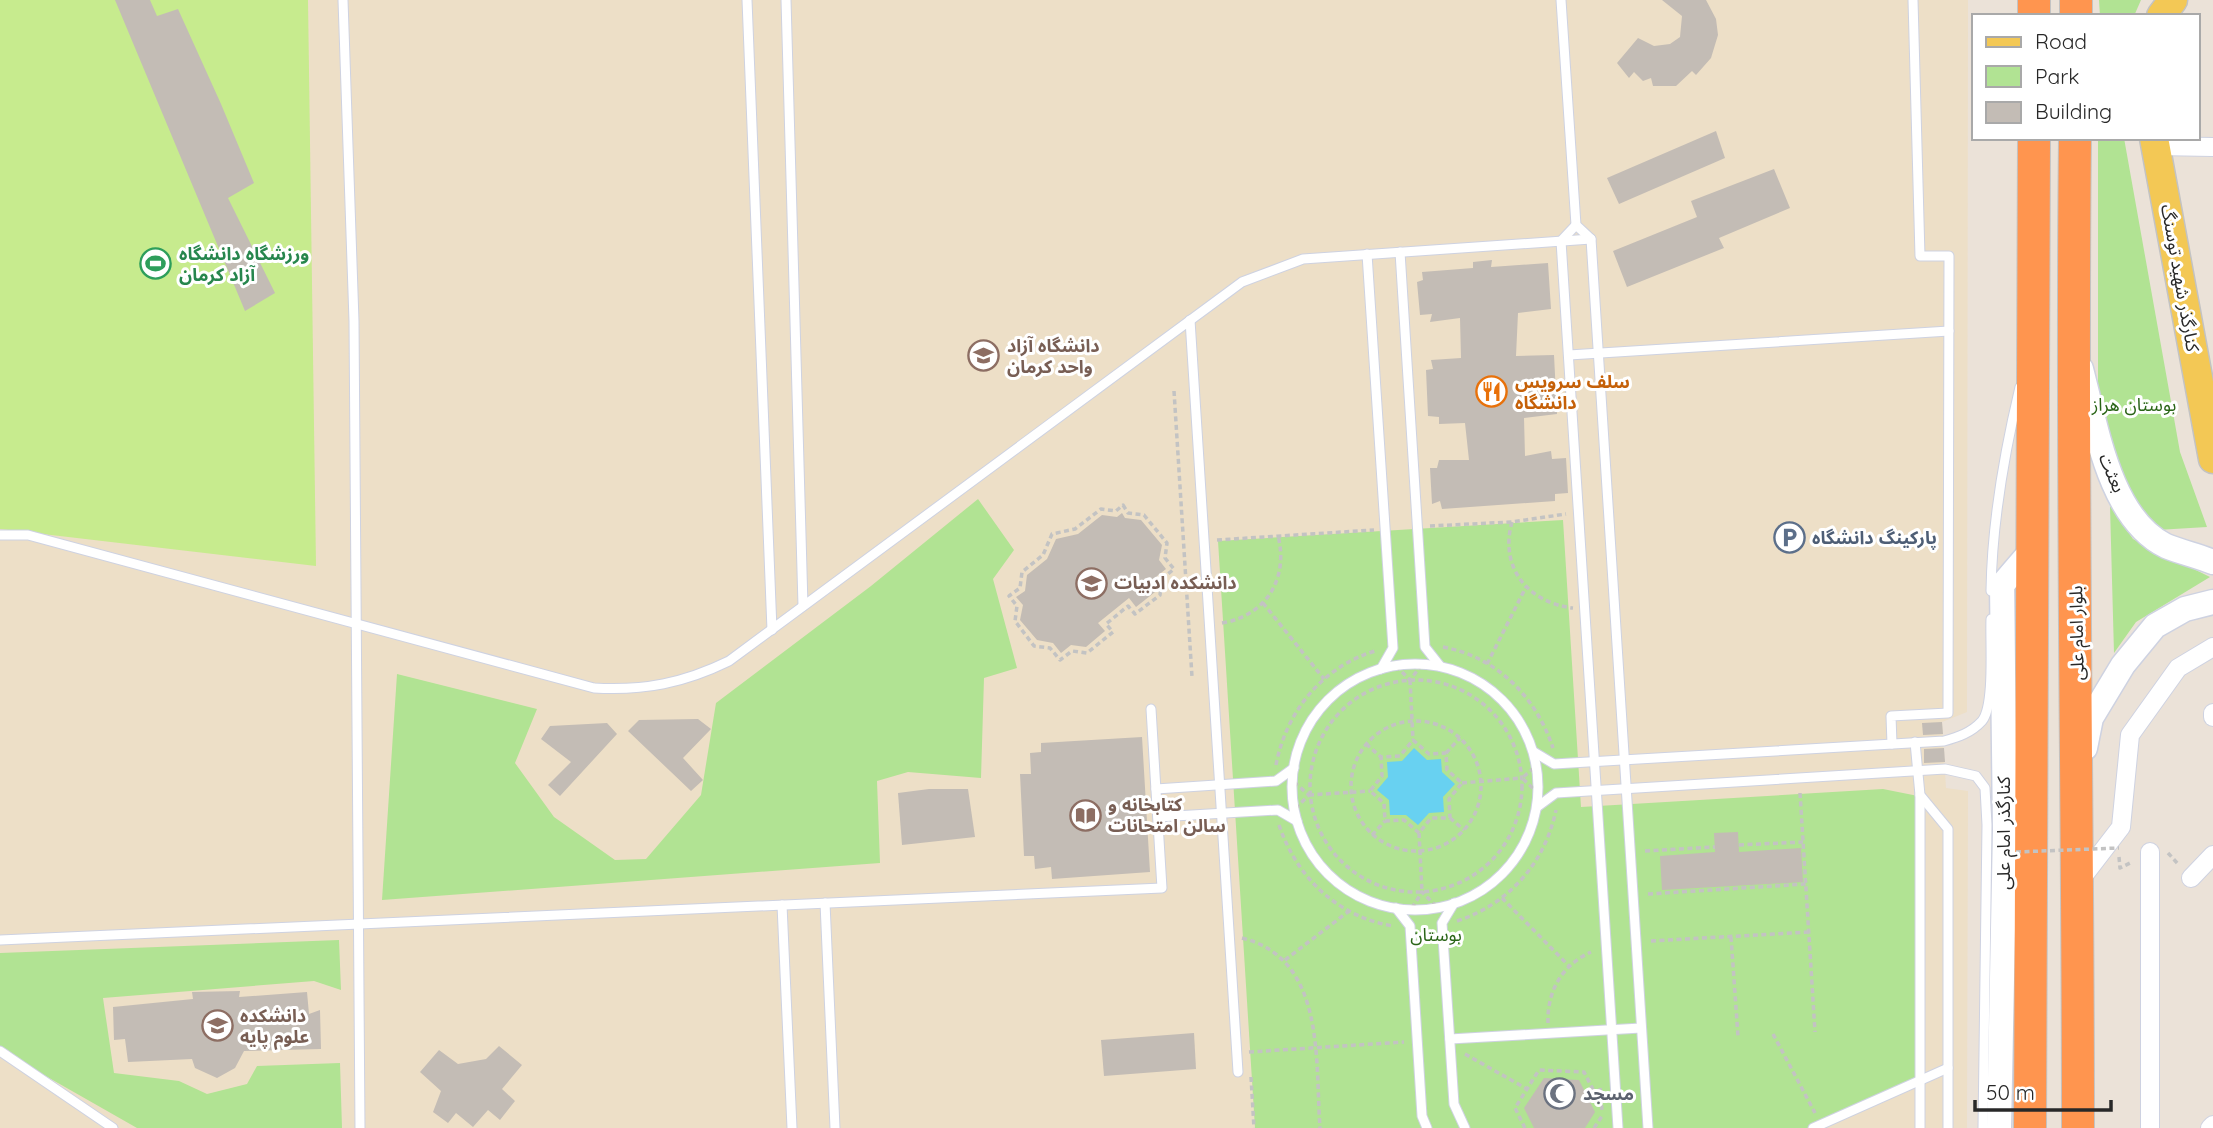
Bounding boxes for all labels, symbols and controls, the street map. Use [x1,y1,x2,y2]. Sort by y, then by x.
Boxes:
legend [1972,14,2199,140]
text: Road [2035,28,2087,54]
text: Park [2035,63,2079,89]
text: Building [2035,98,2112,124]
street label: کنارگذر شهید توسنگ [2156,202,2205,354]
place label: ورزشگاه دانشگاه آزاد کرمان [179,242,309,286]
sports icon: ورزشگاه دانشگاه آزاد کرمان [139,247,173,281]
place label: دانشگاه آزاد واحد کرمان [1007,334,1100,378]
school or university icon: دانشگاه آزاد واحد کرمان [967,339,1001,373]
place label: سلف سرویس دانشگاه [1515,370,1630,414]
restaurant icon: سلف سرویس دانشگاه [1475,375,1509,409]
park label: بوستان هراز [2091,393,2176,416]
street label: بعثت [2094,450,2131,496]
parking icon: پارکینگ دانشگاه [1772,521,1806,555]
place label: پارکینگ دانشگاه [1812,526,1937,550]
school or university icon: دانشکده ادبیات [1074,566,1108,600]
place label: دانشکده ادبیات [1114,571,1237,594]
street label: بلوار امام علی [2064,585,2092,681]
street label: کنارگذر امام علی [1992,776,2018,890]
place label: کتابخانه و سالن امتحانات [1108,793,1226,837]
library icon: کتابخانه و سالن امتحانات [1068,798,1102,832]
park label: بوستان [1410,923,1462,946]
place label: دانشکده علوم پایه [240,1004,309,1050]
school or university icon: دانشکده علوم پایه [200,1009,234,1043]
scale bar [1975,1068,2112,1112]
mosque icon: مسجد [1543,1077,1577,1111]
text: 50 m [1986,1079,2035,1105]
place label: مسجد [1583,1082,1634,1105]

